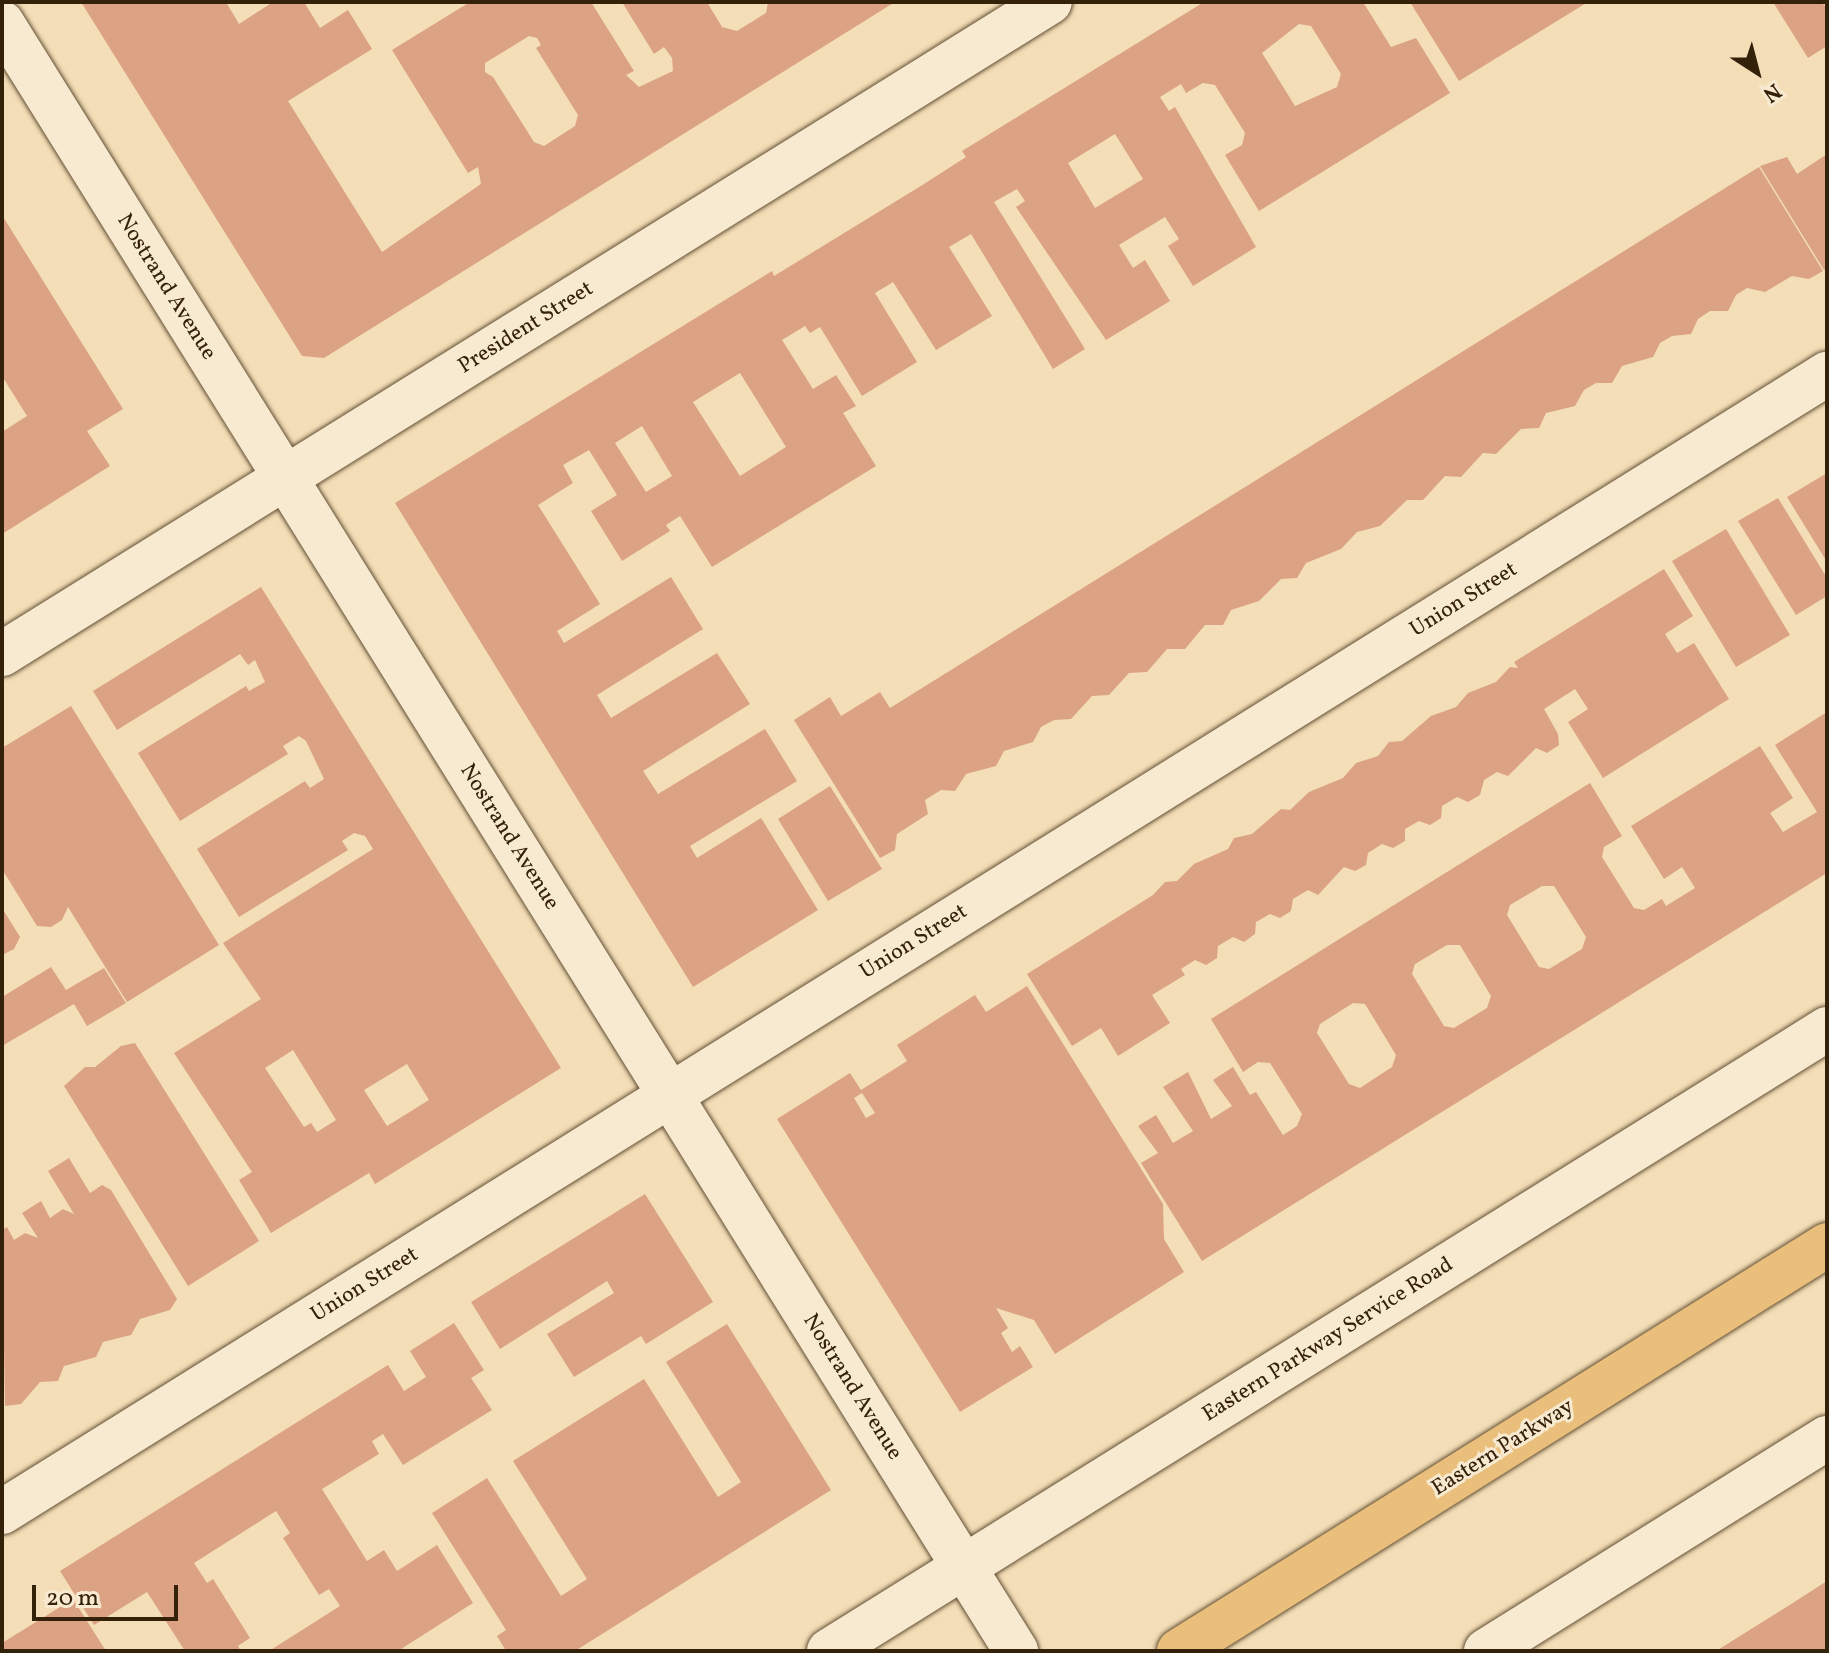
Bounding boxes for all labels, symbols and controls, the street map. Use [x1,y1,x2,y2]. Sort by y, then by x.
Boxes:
north arrow [1717,32,1797,112]
text: N [1756,75,1787,109]
street label: Nostrand Avenue [110,209,222,365]
street label: President Street [454,276,598,380]
street label: Union Street [1405,557,1523,643]
street label: Nostrand Avenue [453,759,565,915]
street label: Union Street [855,899,973,985]
street label: Union Street [306,1242,424,1328]
street label: Eastern Parkway Service Road [1198,1252,1458,1428]
street label: Nostrand Avenue [796,1309,908,1465]
street label: Eastern Parkway [1427,1394,1579,1502]
scale bar [36,1569,182,1619]
text: 20 m [46,1582,99,1616]

